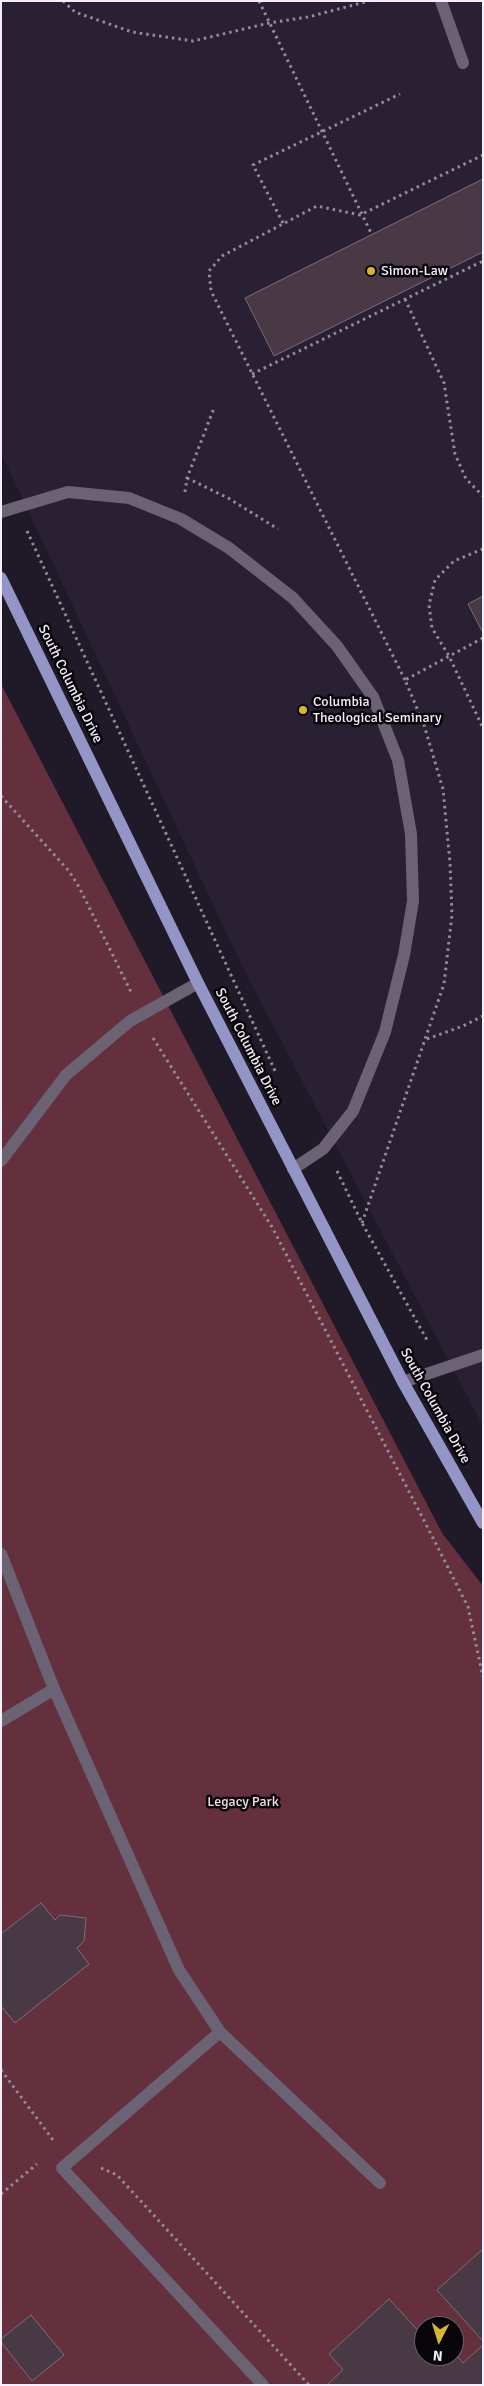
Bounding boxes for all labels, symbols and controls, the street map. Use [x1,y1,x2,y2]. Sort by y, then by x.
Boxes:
place label: Simon-Law [381,263,448,279]
marker: Simon-Law [365,265,377,277]
street label: South Columbia Drive [34,622,106,746]
place label: Columbia Theological Seminary [313,694,442,726]
marker: Columbia Theological Seminary [297,704,309,716]
street label: South Columbia Drive [211,986,285,1108]
street label: South Columbia Drive [396,1345,474,1467]
park label: Legacy Park [207,1794,279,1810]
north arrow [414,2316,464,2366]
text: N [432,2347,443,2364]

